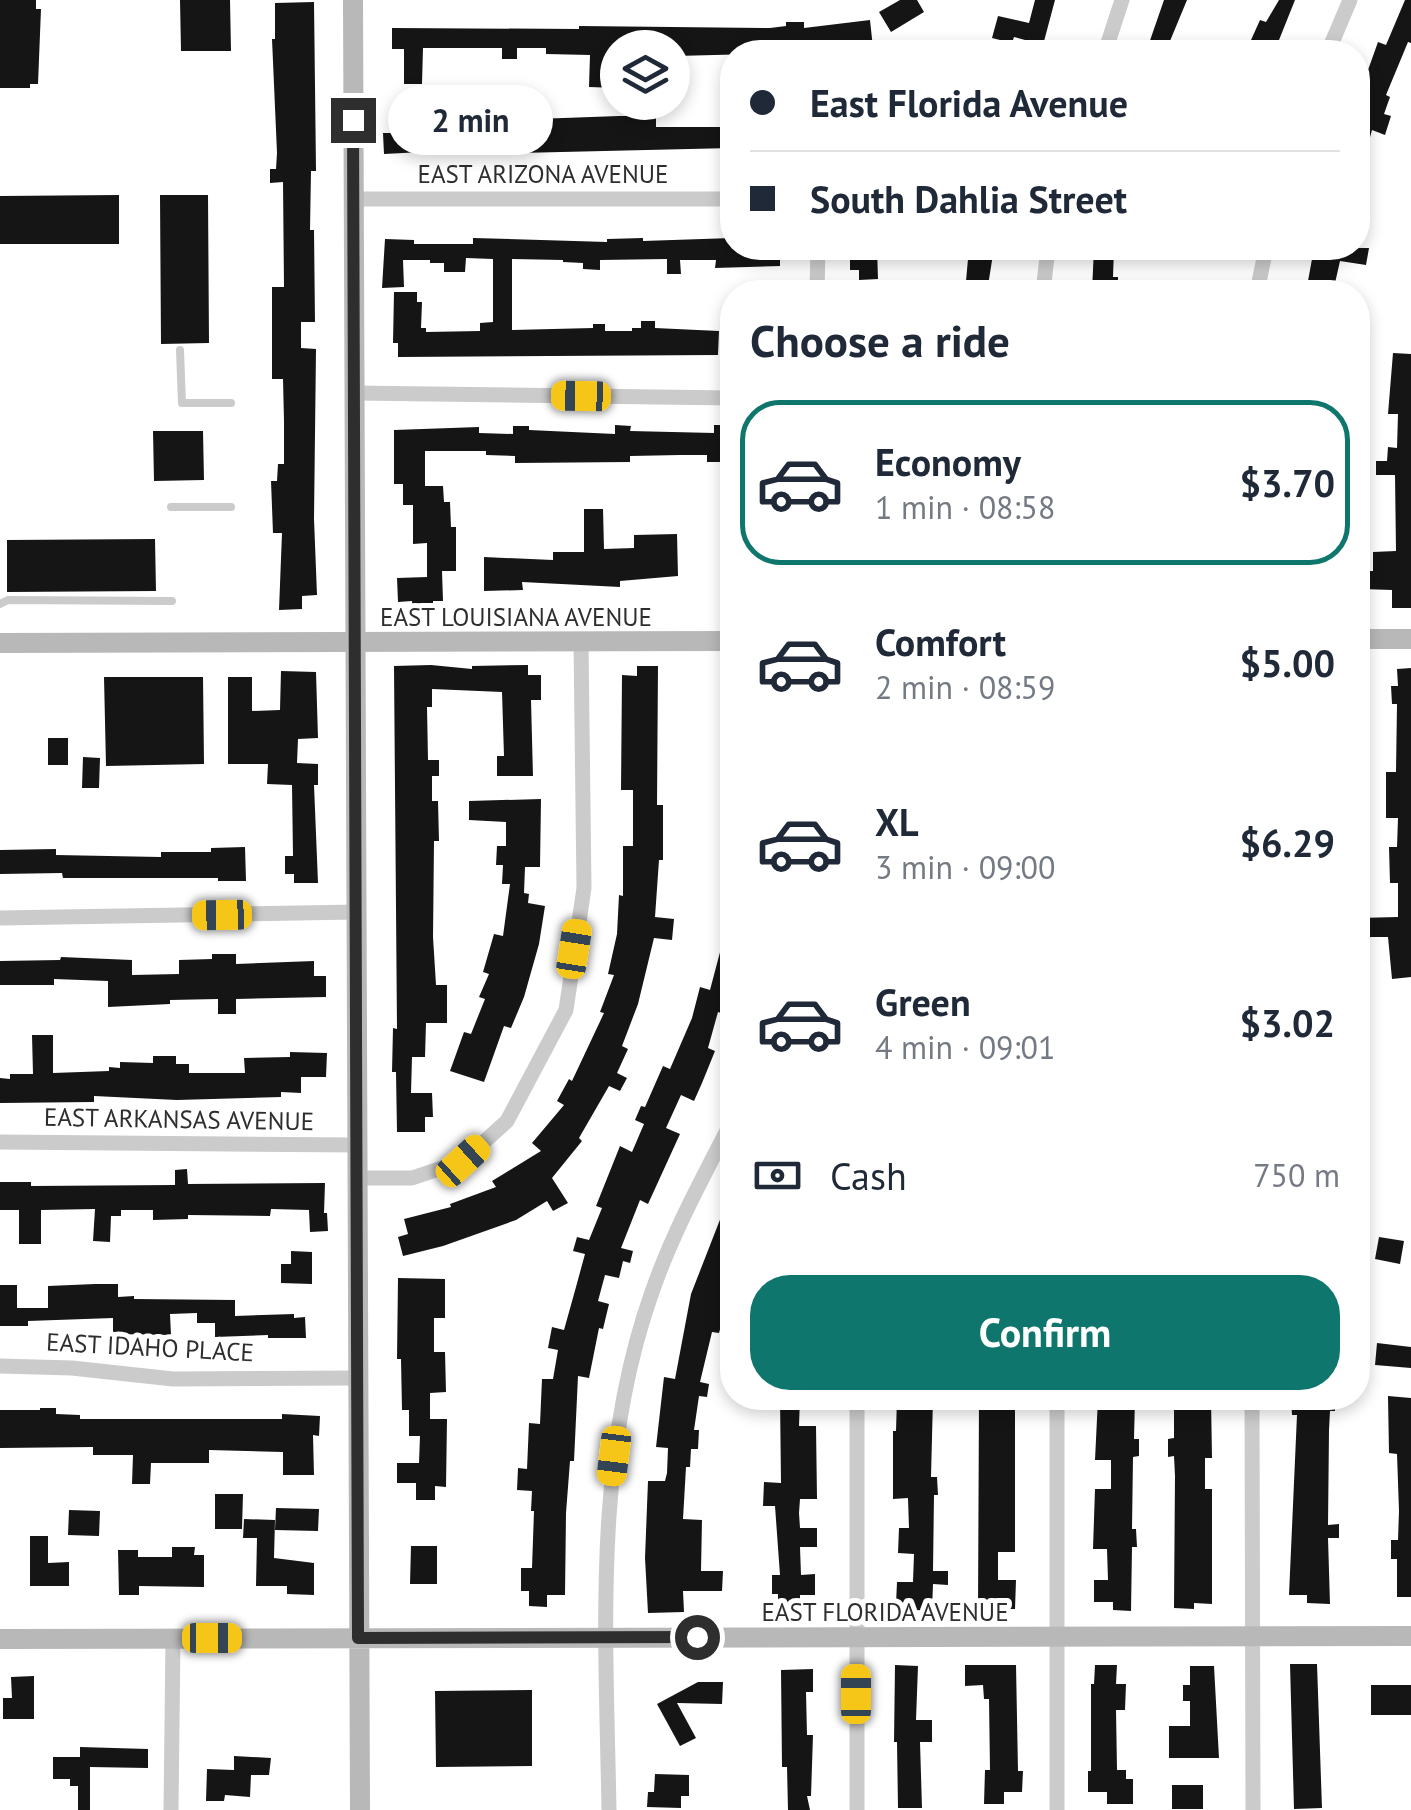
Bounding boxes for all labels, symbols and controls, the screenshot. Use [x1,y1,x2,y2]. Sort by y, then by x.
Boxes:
map controls [600,30,690,120]
button: layers [600,30,690,120]
text: East Florida Avenue [810,78,1128,127]
callout: 2 min [388,85,553,155]
route end [331,98,376,143]
text: 2 min [431,99,510,141]
street label: EAST ARIZONA AVENUE [418,158,668,190]
text: South Dahlia Street [810,174,1127,223]
text: Choose a ride [750,311,1010,369]
car [551,380,611,412]
text: Economy [875,437,1021,486]
icon: car [755,438,845,528]
text: $3.70 [1239,458,1335,507]
text: 1 min · 08:58 [875,486,1055,528]
street label: EAST LOUISIANA AVENUE [380,601,652,633]
text: Comfort [875,617,1006,666]
icon: car [755,618,845,708]
text: $5.00 [1239,638,1335,687]
text: 2 min · 08:59 [875,666,1055,708]
text: XL [875,797,919,846]
icon: car [755,798,845,888]
text: $6.29 [1239,818,1335,867]
text: 3 min · 09:00 [875,846,1055,888]
car [192,899,252,931]
car [554,917,594,981]
text: Green [875,977,971,1026]
icon: car [755,978,845,1068]
text: $3.02 [1239,998,1335,1047]
text: 4 min · 09:01 [875,1026,1055,1068]
street label: EAST ARKANSAS AVENUE [44,1101,314,1137]
car [431,1130,495,1192]
icon: cash [750,1148,805,1203]
text: Cash [830,1151,907,1200]
text: 750 m [1253,1154,1340,1196]
button: Confirm [750,1275,1340,1390]
street label: EAST IDAHO PLACE [45,1326,255,1368]
car [595,1424,633,1488]
street label: EAST FLORIDA AVENUE [761,1596,1009,1628]
route start [675,1615,720,1660]
car [182,1623,242,1653]
car [841,1664,871,1724]

